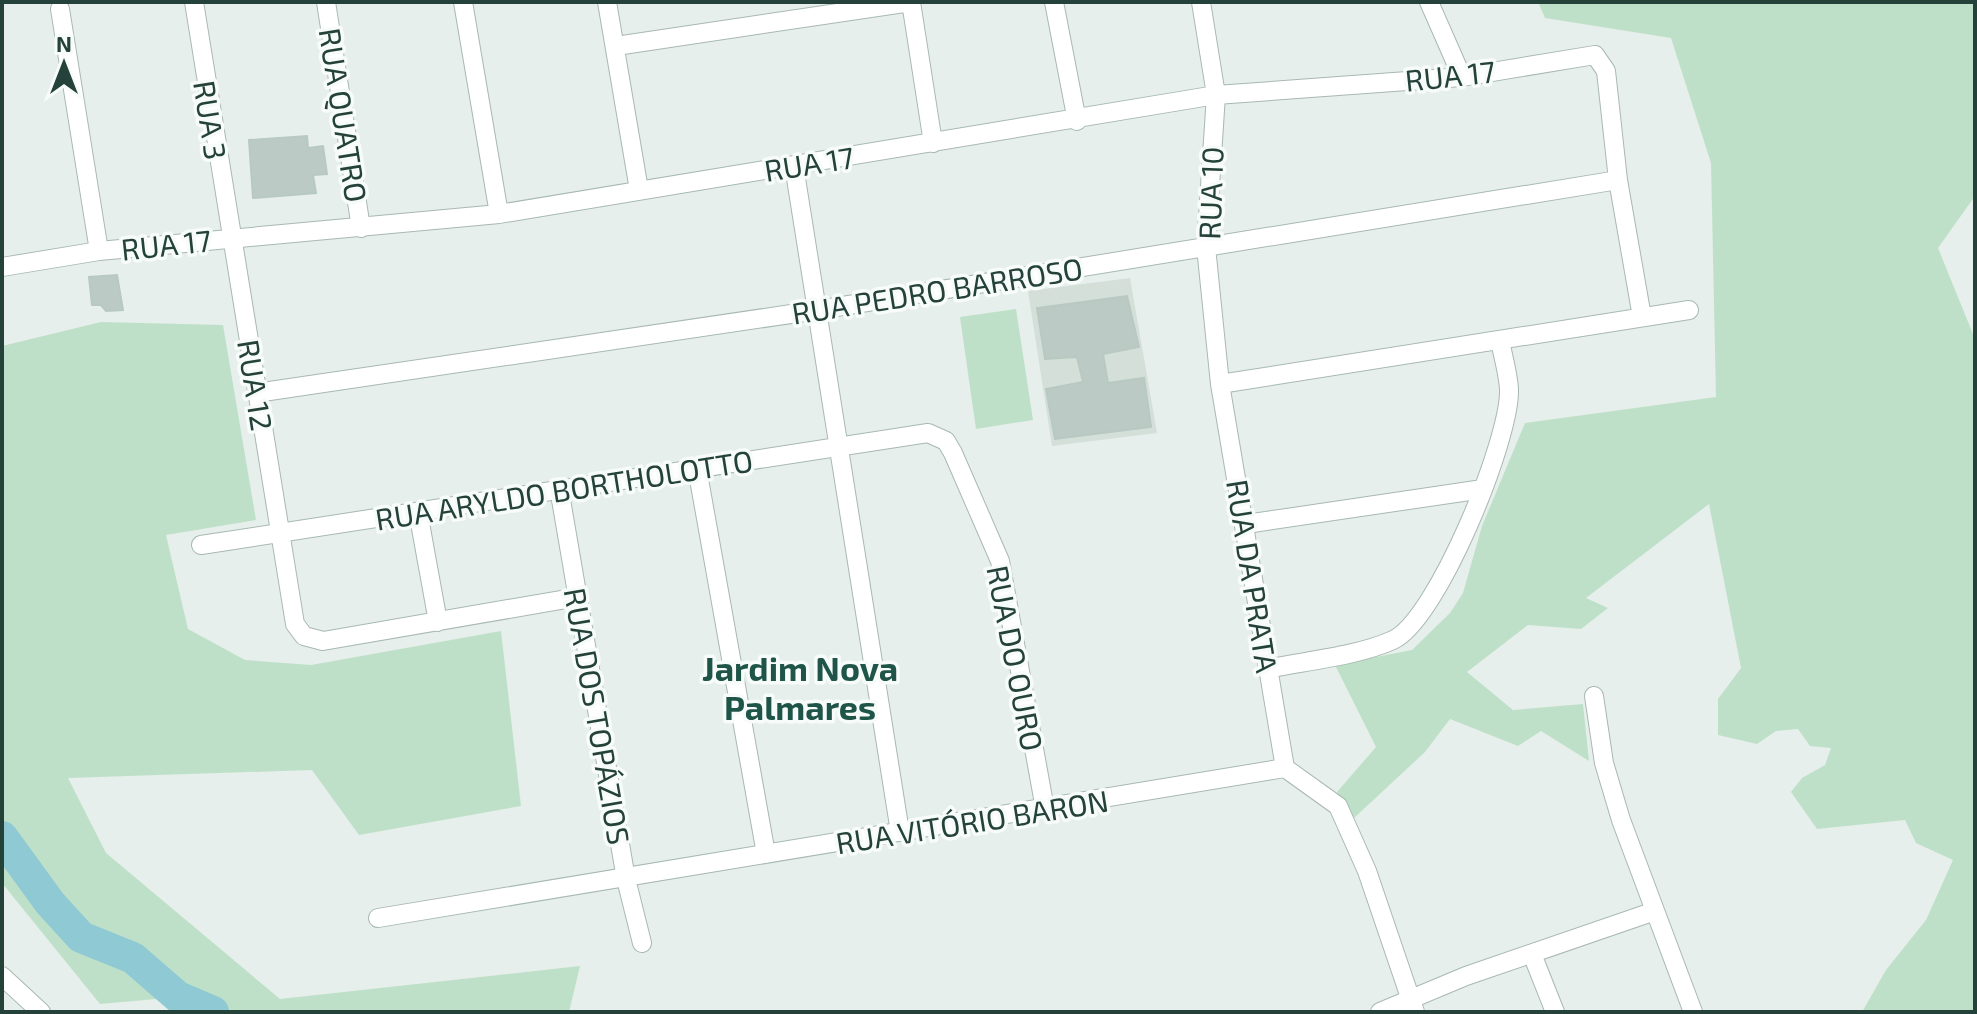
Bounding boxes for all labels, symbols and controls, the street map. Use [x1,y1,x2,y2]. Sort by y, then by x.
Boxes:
north arrow [24,24,104,104]
street label: RUA QUATRO [312,25,376,205]
text: N [56,30,72,56]
street label: RUA 17 [1403,52,1497,98]
street label: RUA 3 [187,78,235,162]
street label: RUA 17 [762,138,856,188]
street label: RUA 10 [1190,146,1230,240]
street label: RUA 17 [119,221,213,267]
street label: RUA PEDRO BARROSO [789,249,1085,331]
street label: RUA 12 [231,337,281,433]
street label: RUA ARYLDO BORTHOLOTTO [373,441,755,537]
street label: RUA DA PRATA [1220,477,1286,675]
street label: RUA DO OURO [980,562,1052,754]
street label: RUA DOS TOPÁZIOS [558,585,638,847]
district label: Jardim Nova Palmares [702,647,898,727]
street label: RUA VITÓRIO BARON [833,782,1111,860]

